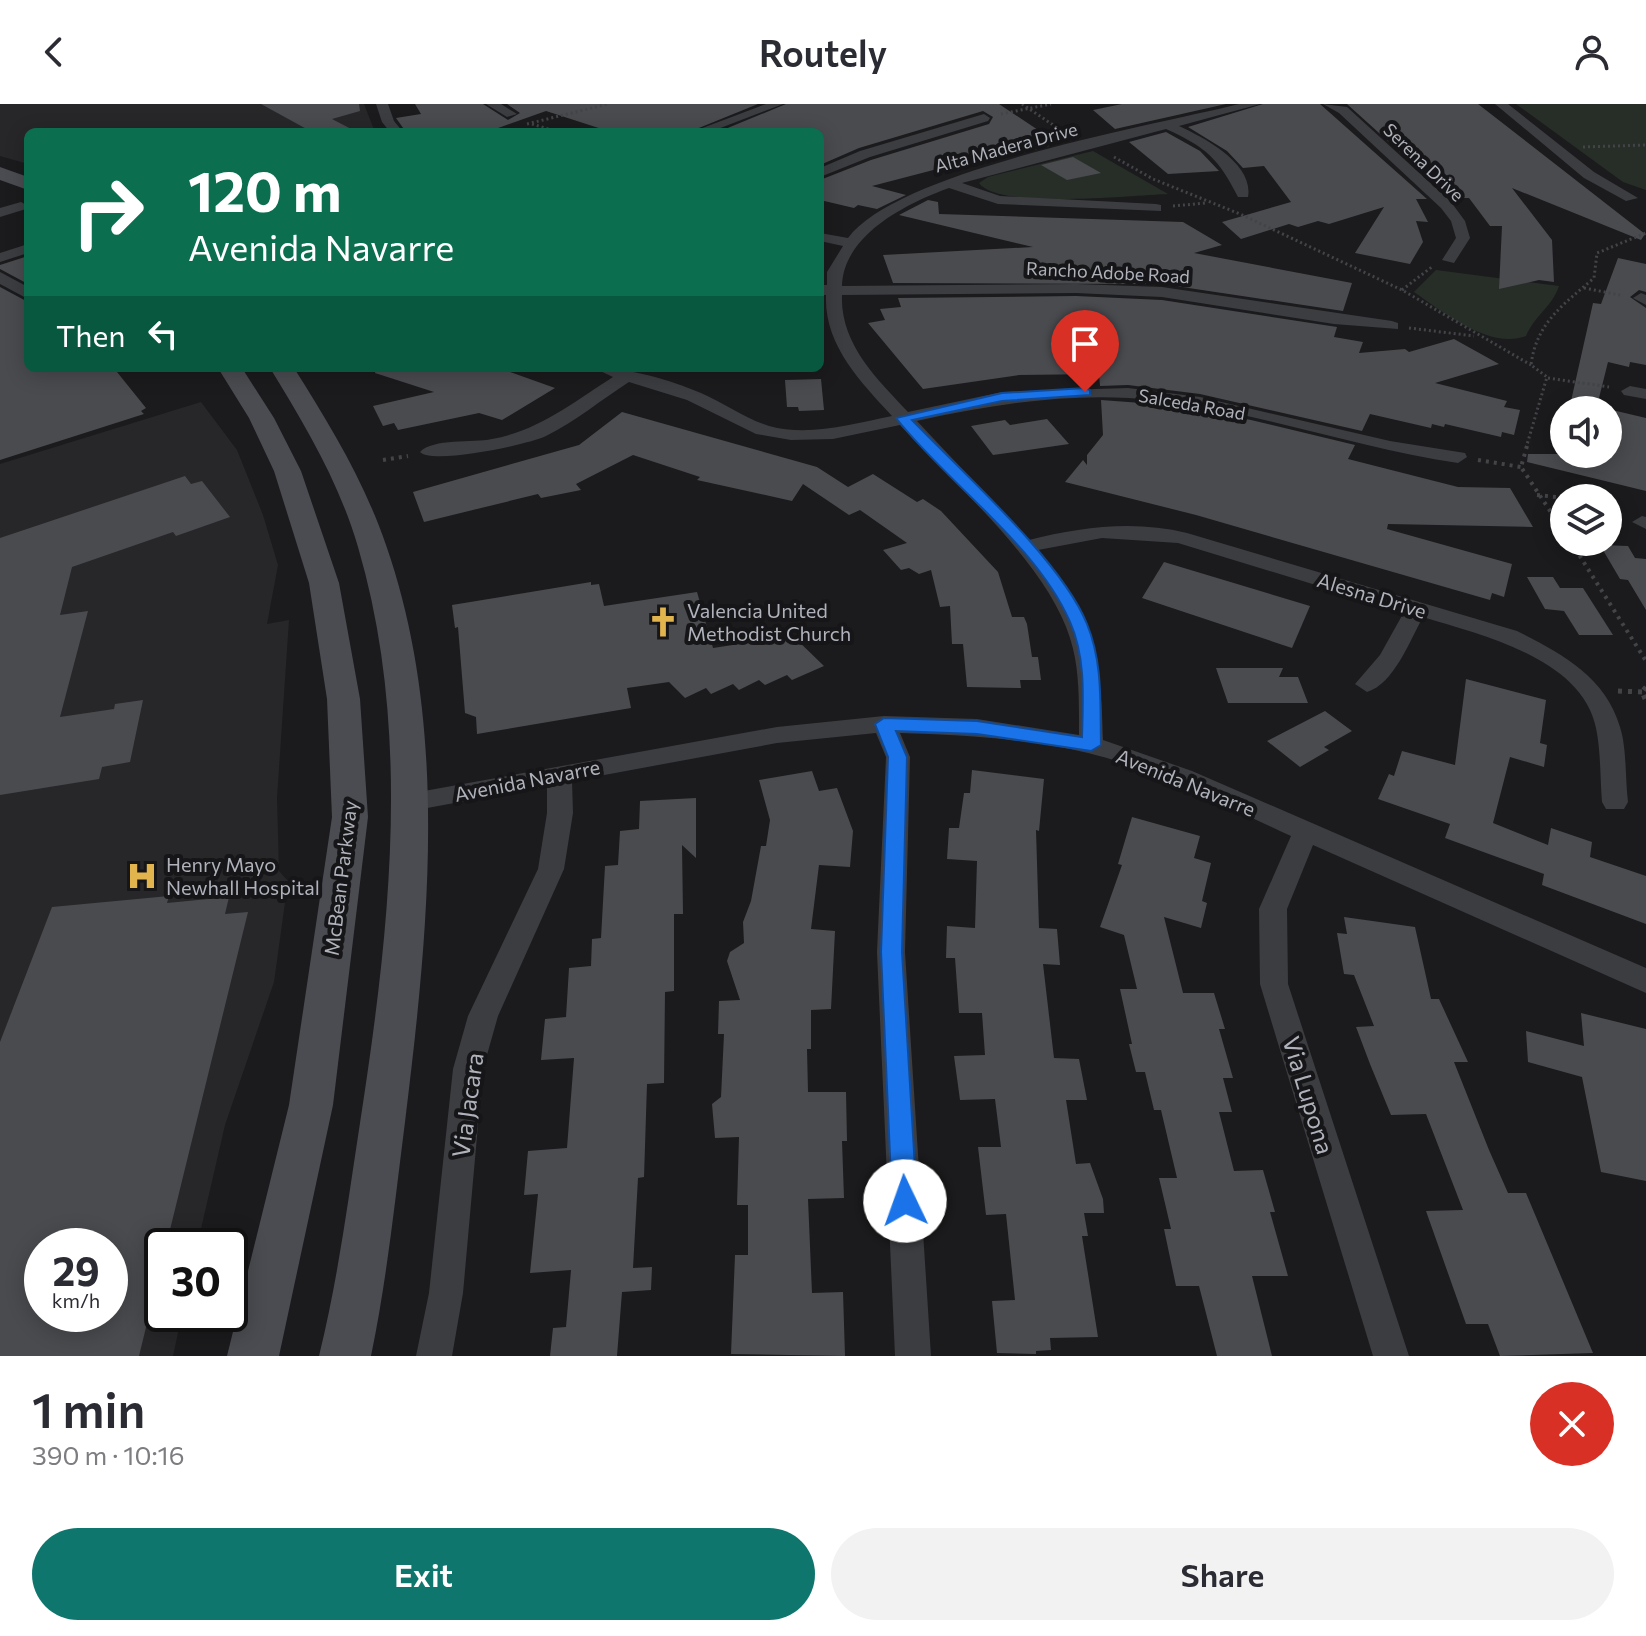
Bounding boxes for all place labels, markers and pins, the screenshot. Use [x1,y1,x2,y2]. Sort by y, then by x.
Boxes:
pin [1051,310,1119,392]
place label: Valencia United Methodist Church [687,598,851,645]
church icon: Valencia United Methodist Church [646,605,680,639]
place label: Henry Mayo Newhall Hospital [166,852,320,899]
hospital icon: Henry Mayo Newhall Hospital [125,859,159,893]

